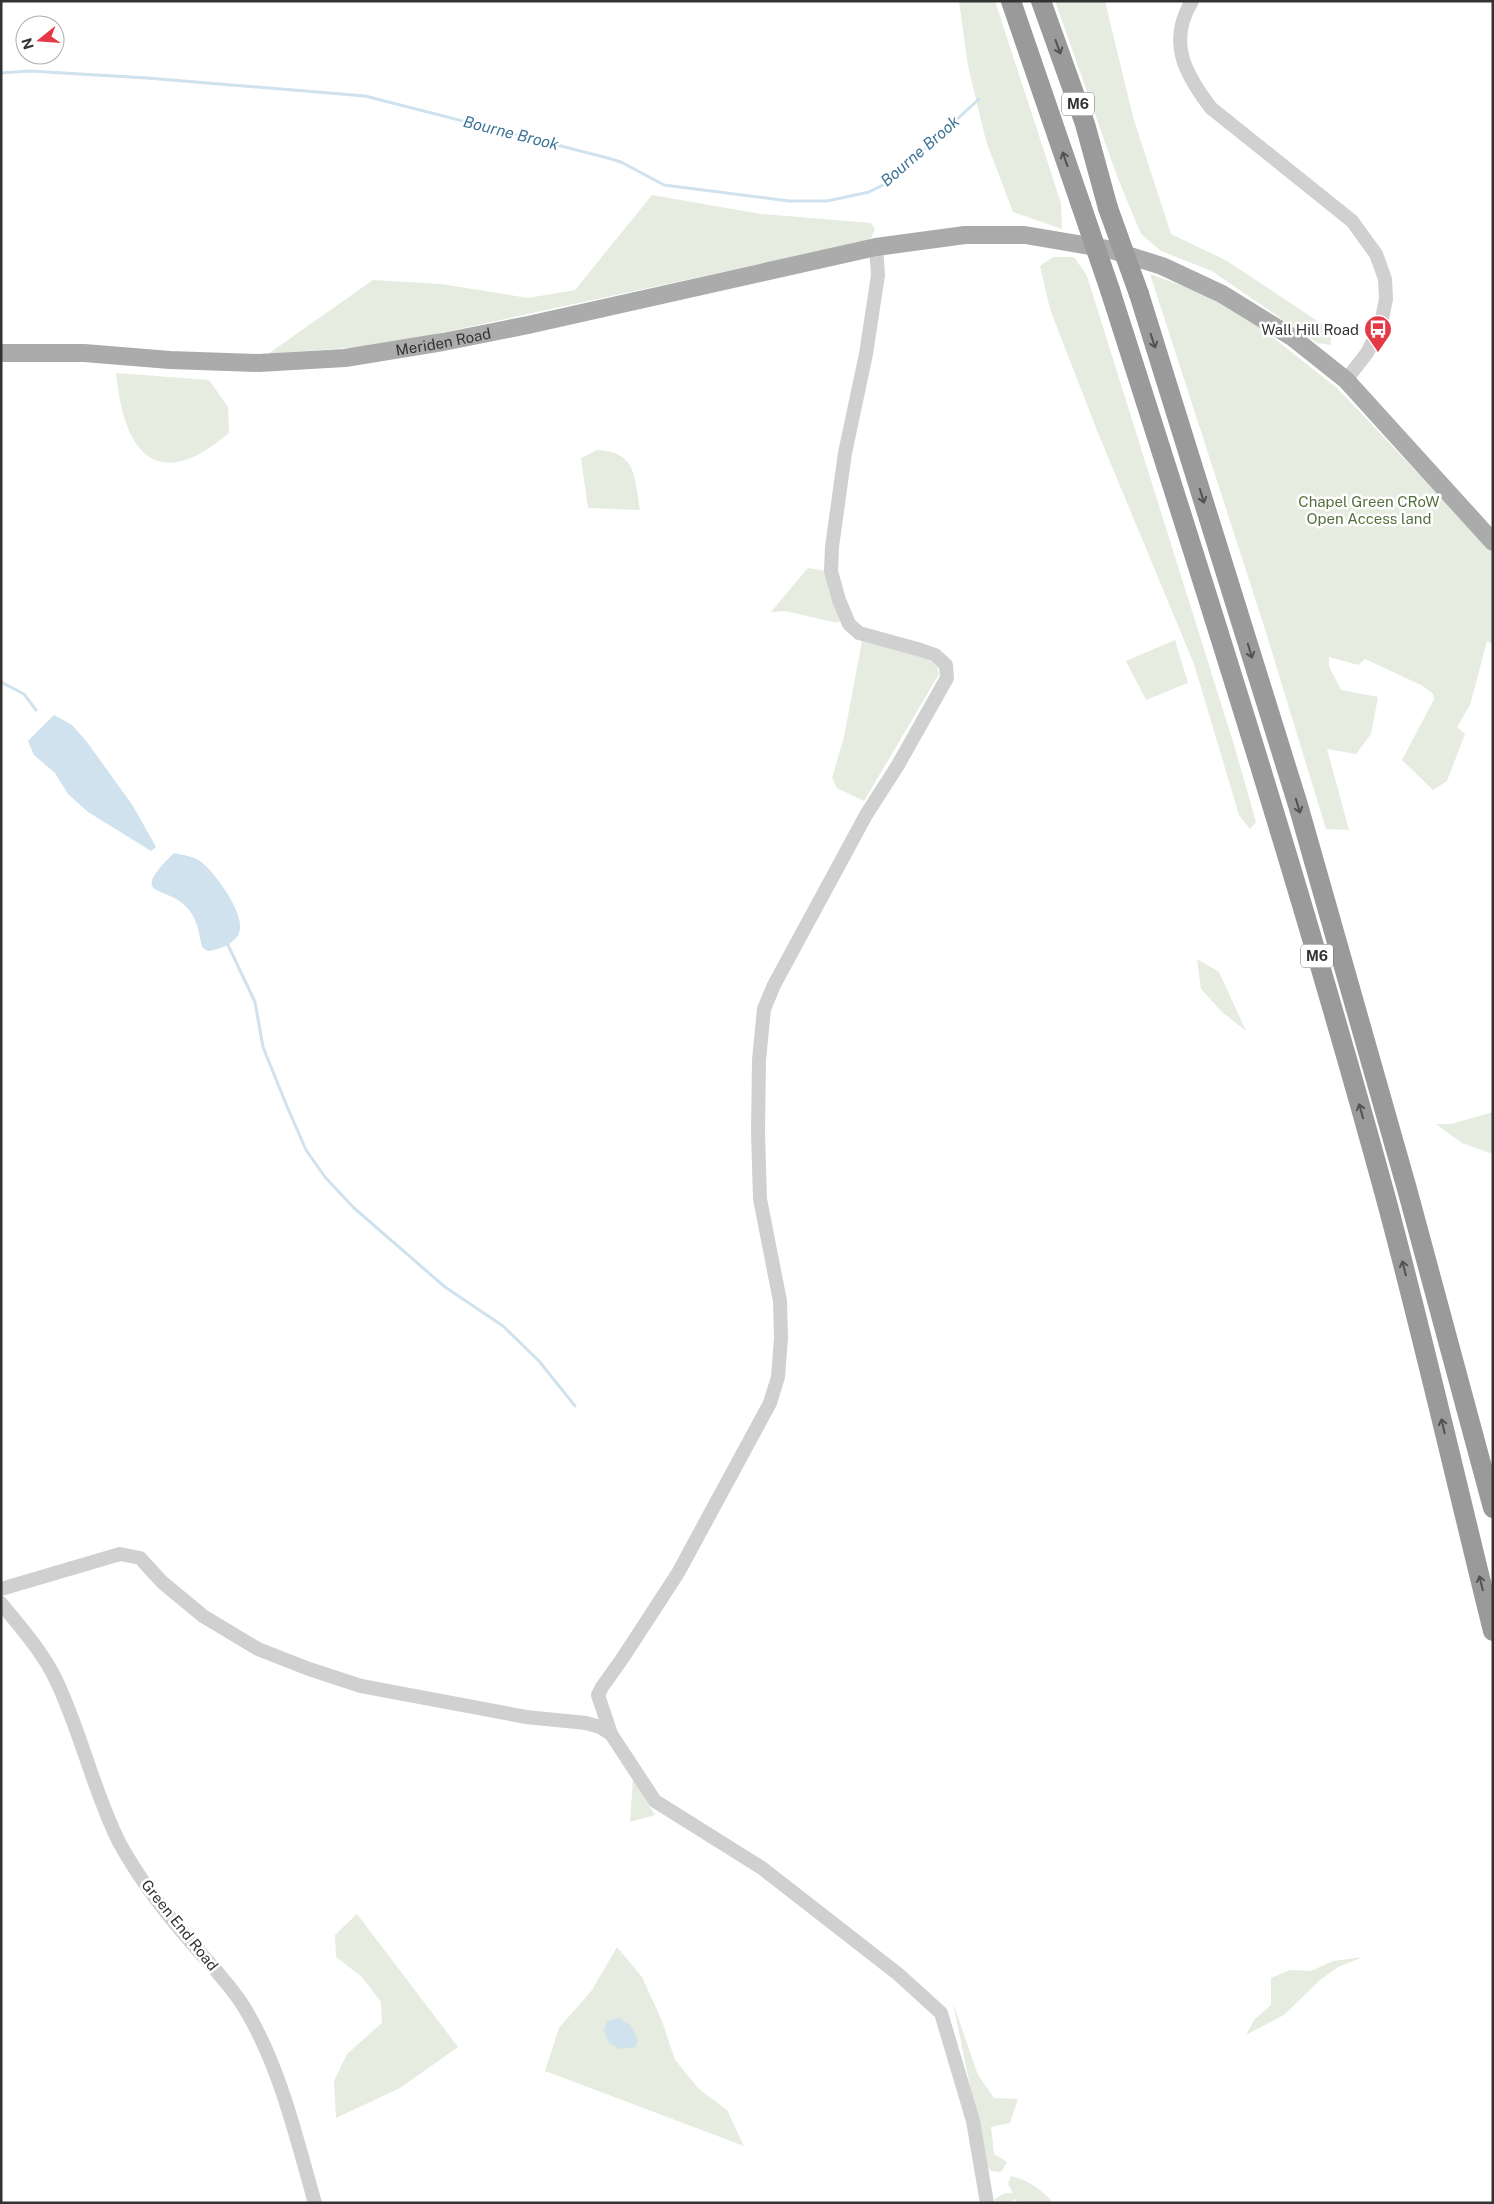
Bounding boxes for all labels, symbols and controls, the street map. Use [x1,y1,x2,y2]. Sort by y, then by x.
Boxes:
north arrow [15,15,65,65]
text: N [18,36,37,51]
one-way arrow [1054,39,1063,54]
road number: M6 [1062,92,1094,116]
water label: Bourne Brook [461,112,561,154]
water label: Bourne Brook [877,112,963,190]
one-way arrow [1060,152,1069,168]
bus stop icon: Wall Hill Road [1363,314,1393,353]
place label: Wall Hill Road [1261,321,1359,338]
street label: Meriden Road [394,324,492,358]
one-way arrow [1149,333,1159,349]
one-way arrow [1198,488,1207,503]
park label: Chapel Green CRoW Open Access land [1298,493,1440,527]
one-way arrow [1246,643,1255,659]
one-way arrow [1294,798,1304,814]
road number: M6 [1301,944,1333,968]
one-way arrow [1356,1103,1365,1119]
one-way arrow [1398,1260,1408,1276]
one-way arrow [1438,1418,1447,1434]
one-way arrow [1476,1576,1485,1592]
street label: Green End Road [138,1876,222,1974]

